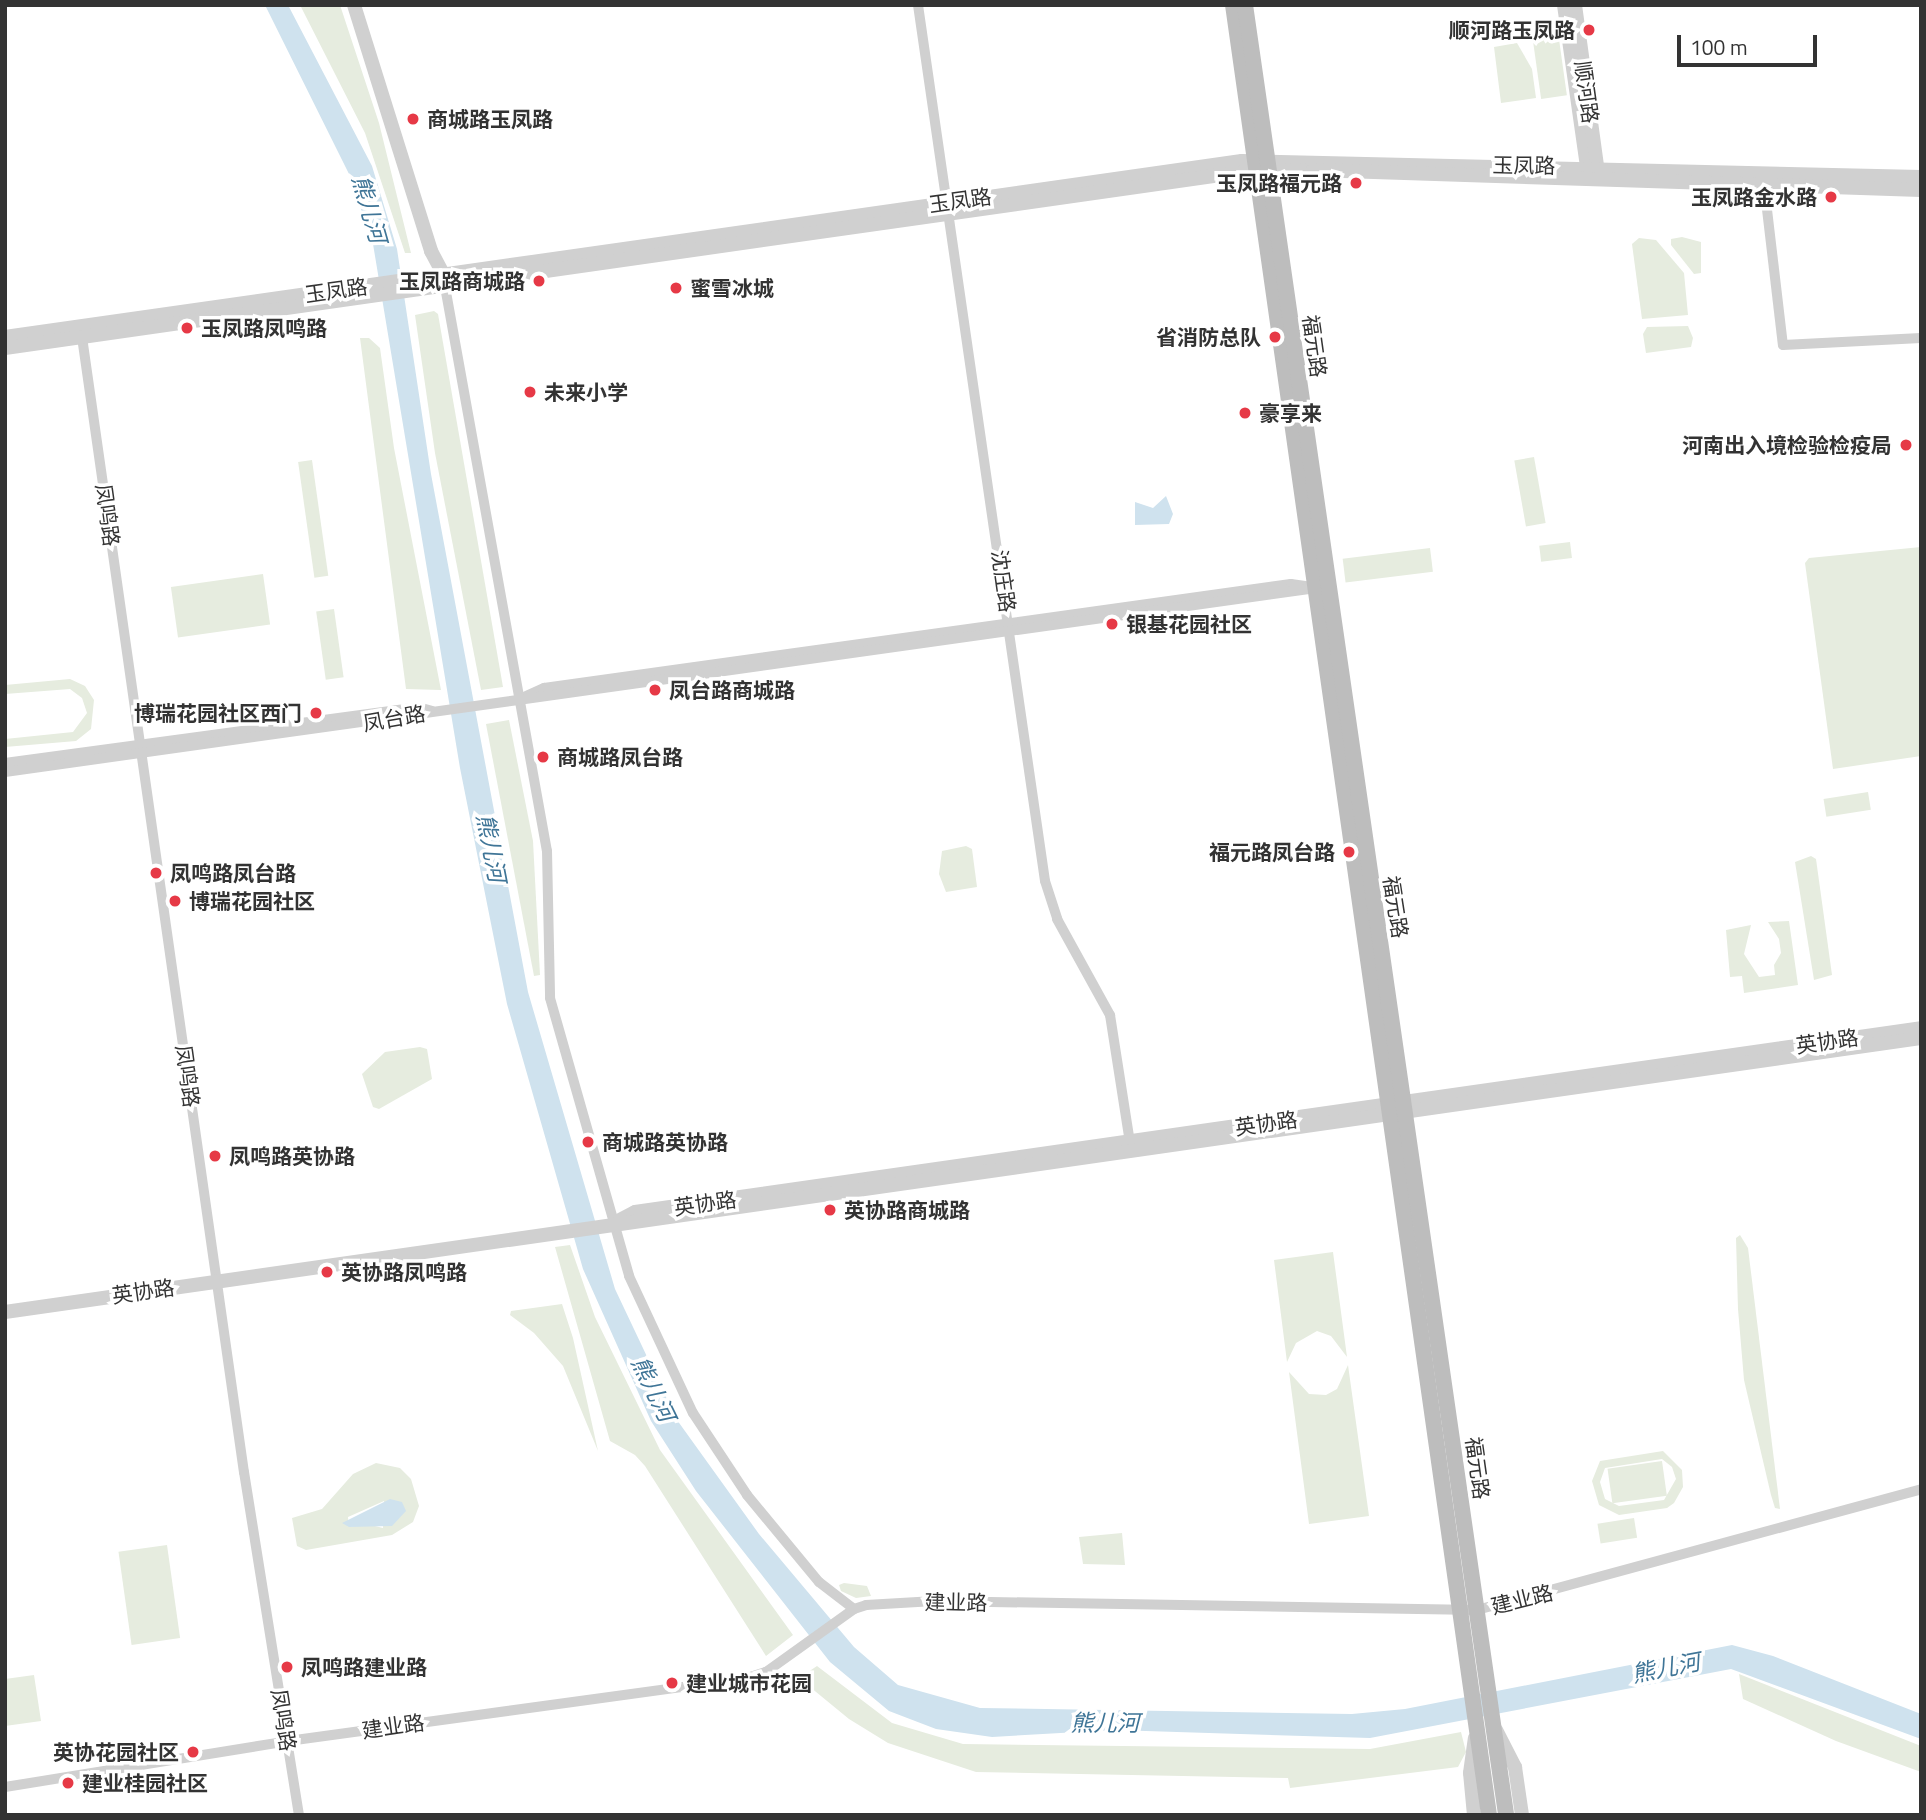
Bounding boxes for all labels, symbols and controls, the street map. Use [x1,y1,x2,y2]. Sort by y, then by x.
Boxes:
place label: 顺河路玉凤路 [1449,17,1575,43]
scale bar [1681,21,1821,65]
marker: 顺河路玉凤路 [1581,22,1597,38]
text: 100 m [1690,31,1747,63]
street label: 顺河路 [1570,59,1604,125]
place label: 商城路玉凤路 [427,106,553,132]
marker: 商城路玉凤路 [405,111,421,127]
street label: 玉凤路 [1492,152,1556,178]
place label: 玉凤路福元路 [1216,170,1342,196]
water label: 熊儿河 [346,172,392,246]
marker: 玉凤路福元路 [1348,175,1364,191]
street label: 玉凤路 [927,183,993,217]
place label: 玉凤路金水路 [1691,184,1817,210]
marker: 玉凤路金水路 [1823,189,1839,205]
place label: 玉凤路商城路 [399,268,525,294]
street label: 玉凤路 [303,273,369,307]
marker: 玉凤路商城路 [531,273,547,289]
place label: 蜜雪冰城 [690,275,774,301]
marker: 蜜雪冰城 [668,280,684,296]
street label: 福元路 [1298,313,1332,379]
place label: 玉凤路凤鸣路 [201,315,327,341]
marker: 玉凤路凤鸣路 [179,320,195,336]
place label: 省消防总队 [1156,324,1261,350]
marker: 省消防总队 [1267,329,1283,345]
place label: 未来小学 [544,379,628,405]
marker: 未来小学 [522,384,538,400]
place label: 豪享来 [1259,400,1322,426]
marker: 豪享来 [1237,405,1253,421]
place label: 河南出入境检验检疫局 [1682,432,1892,458]
marker: 河南出入境检验检疫局 [1898,437,1914,453]
street label: 凤鸣路 [91,482,125,548]
street label: 沈庄路 [987,548,1021,614]
place label: 银基花园社区 [1126,611,1252,637]
marker: 银基花园社区 [1104,616,1120,632]
place label: 凤台路商城路 [669,677,795,703]
marker: 凤台路商城路 [647,682,663,698]
place label: 博瑞花园社区西门 [134,700,302,726]
street label: 凤台路 [361,700,427,736]
marker: 博瑞花园社区西门 [308,705,324,721]
place label: 商城路凤台路 [557,744,683,770]
marker: 商城路凤台路 [535,749,551,765]
water label: 熊儿河 [471,812,511,884]
place label: 福元路凤台路 [1209,839,1335,865]
marker: 福元路凤台路 [1341,844,1357,860]
place label: 凤鸣路凤台路 [170,860,296,886]
marker: 凤鸣路凤台路 [148,865,164,881]
street label: 福元路 [1379,874,1413,940]
place label: 博瑞花园社区 [189,888,315,914]
marker: 博瑞花园社区 [167,893,183,909]
street label: 英协路 [1794,1024,1860,1058]
street label: 凤鸣路 [171,1043,205,1109]
street label: 英协路 [1233,1106,1299,1140]
place label: 商城路英协路 [602,1129,728,1155]
marker: 商城路英协路 [580,1134,596,1150]
place label: 凤鸣路英协路 [229,1143,355,1169]
marker: 凤鸣路英协路 [207,1148,223,1164]
street label: 英协路 [672,1186,738,1220]
place label: 英协路商城路 [844,1197,970,1223]
marker: 英协路商城路 [822,1202,838,1218]
place label: 英协路凤鸣路 [341,1259,467,1285]
marker: 英协路凤鸣路 [319,1264,335,1280]
street label: 英协路 [110,1274,176,1308]
water label: 熊儿河 [625,1352,681,1426]
street label: 福元路 [1461,1435,1495,1501]
street label: 建业路 [1488,1579,1556,1619]
street label: 建业路 [924,1589,988,1615]
water label: 熊儿河 [1630,1648,1702,1688]
place label: 凤鸣路建业路 [301,1654,427,1680]
marker: 凤鸣路建业路 [279,1659,295,1675]
place label: 建业城市花园 [686,1670,812,1696]
marker: 建业城市花园 [664,1675,680,1691]
street label: 凤鸣路 [267,1687,301,1753]
street label: 建业路 [360,1709,426,1743]
water label: 熊儿河 [1071,1709,1139,1737]
place label: 英协花园社区 [53,1739,179,1765]
marker: 英协花园社区 [185,1744,201,1760]
place label: 建业桂园社区 [82,1770,208,1796]
marker: 建业桂园社区 [60,1775,76,1791]

